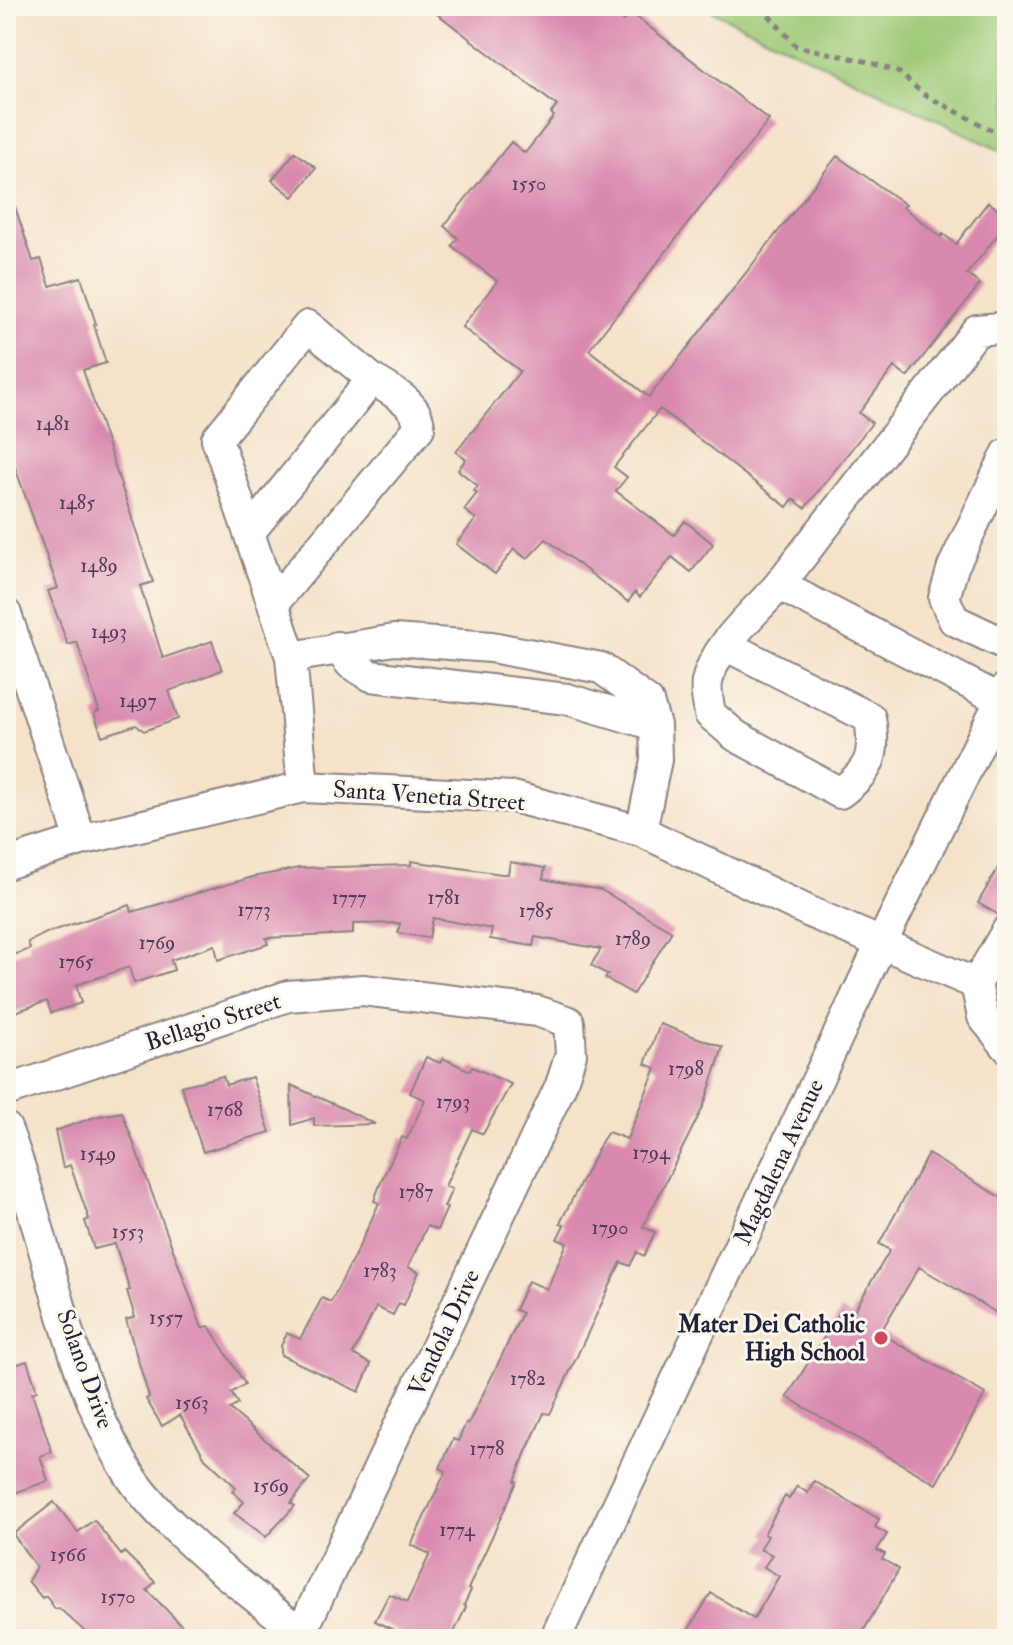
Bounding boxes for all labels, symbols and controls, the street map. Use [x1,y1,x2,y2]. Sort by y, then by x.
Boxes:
house number: 1550 [512,171,546,196]
house number: 1481 [36,411,70,436]
house number: 1485 [59,490,95,515]
house number: 1489 [80,553,118,578]
house number: 1493 [91,619,127,644]
house number: 1497 [119,688,157,713]
street label: Santa Venetia Street [332,774,526,818]
house number: 1777 [332,885,366,910]
house number: 1781 [428,885,460,910]
house number: 1773 [237,897,271,922]
house number: 1785 [519,898,553,923]
house number: 1789 [615,926,651,951]
house number: 1769 [139,930,175,955]
house number: 1765 [58,949,94,974]
street label: Bellagio Street [141,985,285,1058]
house number: 1798 [668,1056,704,1081]
street label: Magdalena Avenue [727,1074,831,1250]
house number: 1793 [436,1089,470,1114]
house number: 1768 [207,1097,243,1122]
house number: 1794 [632,1140,671,1165]
house number: 1549 [80,1141,116,1166]
house number: 1787 [399,1179,433,1204]
house number: 1790 [592,1215,628,1240]
house number: 1553 [112,1219,144,1244]
house number: 1783 [363,1258,397,1283]
street label: Vendola Drive [401,1265,487,1401]
street label: Solano Drive [49,1305,121,1433]
house number: 1557 [149,1305,183,1330]
place label: Mater Dei Catholic High School [677,1309,866,1368]
marker: Mater Dei Catholic High School [872,1329,890,1347]
house number: 1782 [510,1366,546,1391]
house number: 1563 [175,1390,209,1415]
house number: 1778 [470,1436,504,1461]
house number: 1569 [253,1473,289,1498]
house number: 1774 [439,1517,476,1542]
house number: 1566 [50,1542,87,1567]
house number: 1570 [100,1584,136,1609]

